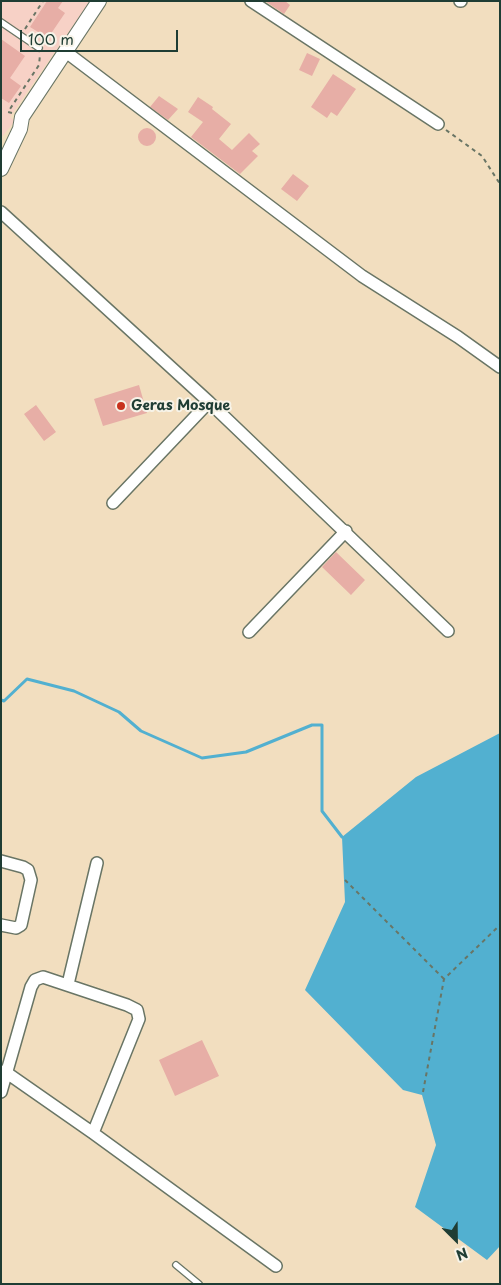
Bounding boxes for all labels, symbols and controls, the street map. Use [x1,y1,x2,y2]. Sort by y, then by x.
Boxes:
scale bar [22,20,180,52]
text: 100 m [28,27,74,50]
place label: Geras Mosque [131,398,230,414]
marker: Geras Mosque [115,400,127,412]
north arrow [431,1215,481,1265]
text: N [453,1242,471,1266]

